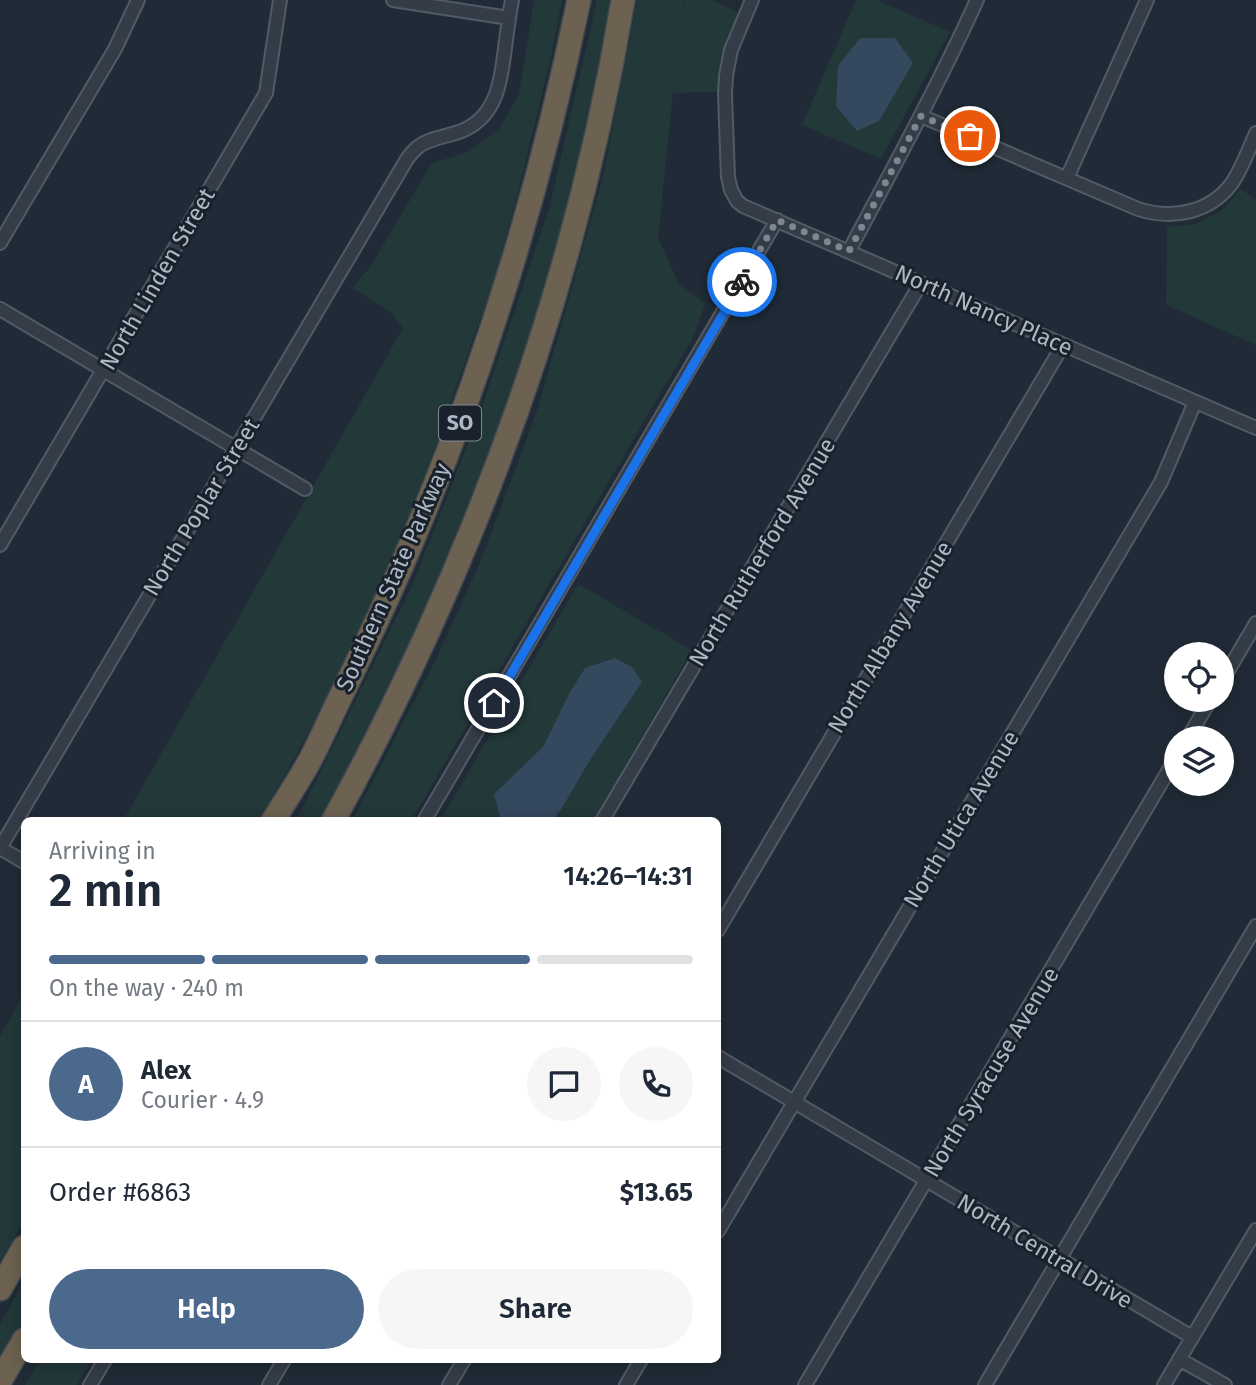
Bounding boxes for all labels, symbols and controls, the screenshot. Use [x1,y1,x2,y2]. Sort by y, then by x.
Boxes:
pin [940,106,1000,166]
icon: bag [951,117,989,155]
street label: North Linden Street [93,182,221,375]
courier [707,247,777,317]
street label: North Nancy Place [891,258,1077,362]
icon: bike [723,263,761,301]
road number: SO [439,406,481,440]
street label: North Poplar Street [137,413,265,601]
street label: North Rutherford Avenue [683,433,841,671]
street label: Southern State Parkway [330,458,456,695]
street label: North Albany Avenue [822,536,958,738]
map controls [1164,642,1234,796]
button: locate [1164,642,1234,712]
pin [464,673,524,733]
icon: home [475,684,513,722]
street label: North Utica Avenue [897,725,1025,913]
button: layers [1164,726,1234,796]
text: Arriving in [49,837,156,865]
text: 14:26–14:31 [563,861,693,892]
text: 2 min [49,863,162,918]
street label: North Syracuse Avenue [917,962,1065,1182]
text: On the way · 240 m [49,974,244,1002]
button: chat [527,1047,601,1121]
button: phone [619,1047,693,1121]
text: Alex [141,1055,191,1086]
text: A [78,1069,94,1100]
text: Courier · 4.9 [141,1086,264,1114]
text: Order #6863 [49,1177,191,1208]
text: $13.65 [620,1177,693,1208]
street label: North Central Drive [952,1188,1138,1314]
button: Help [49,1269,364,1349]
button: Share [378,1269,693,1349]

